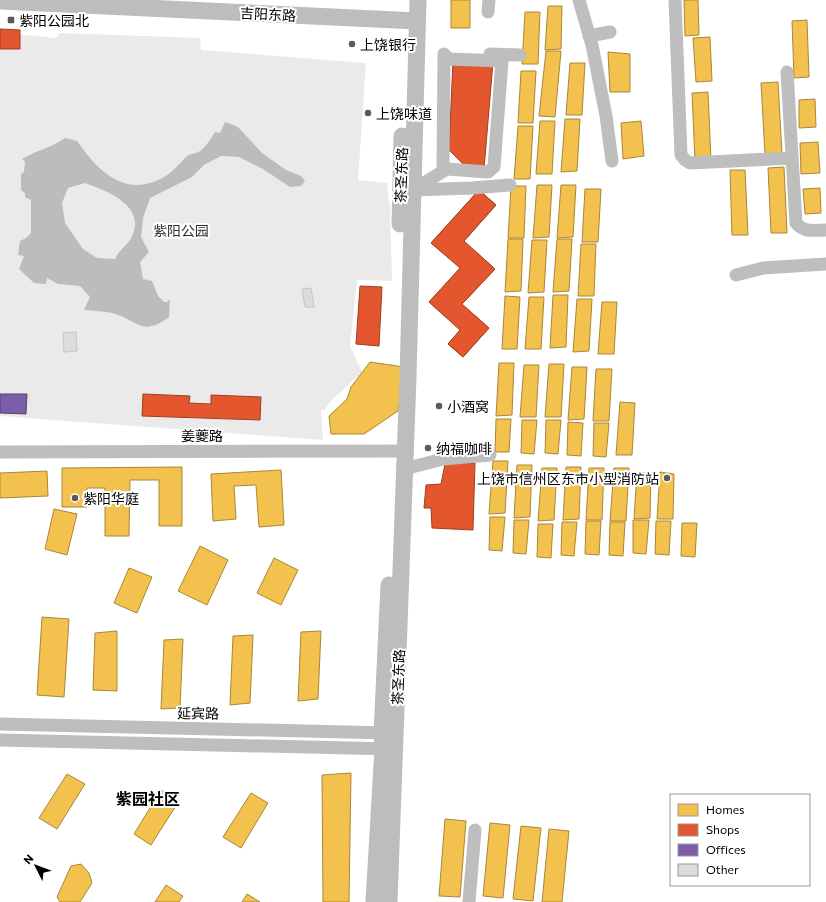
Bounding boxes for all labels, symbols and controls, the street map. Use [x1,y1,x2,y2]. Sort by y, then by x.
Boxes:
street label: 吉阳东路 [240,4,296,24]
place label: 紫阳公园北 [19,12,89,29]
marker: 紫阳公园北 [6,15,16,25]
place label: 上饶银行 [360,36,416,53]
marker: 上饶银行 [347,39,357,49]
place label: 上饶味道 [376,105,432,122]
marker: 上饶味道 [363,108,373,118]
street label: 茶圣东路 [392,147,410,203]
park label: 紫阳公园 [153,222,209,239]
place label: 小酒窝 [447,398,489,415]
marker: 小酒窝 [434,401,444,411]
street label: 姜夔路 [181,427,223,444]
place label: 纳福咖啡 [436,440,492,457]
marker: 纳福咖啡 [423,443,433,453]
place label: 上饶市信州区东市小型消防站 [477,470,659,487]
marker: 上饶市信州区东市小型消防站 [662,473,672,483]
place label: 紫阳华庭 [83,490,139,507]
marker: 紫阳华庭 [70,493,80,503]
street label: 茶圣东路 [389,649,407,705]
street label: 延宾路 [177,704,219,722]
district label: 紫园社区 [116,789,180,808]
legend [670,794,810,886]
text: Homes [706,802,744,816]
text: Shops [706,822,740,836]
text: Offices [706,842,746,856]
north arrow [16,846,56,886]
text: N [21,852,36,866]
text: Other [706,862,739,876]

